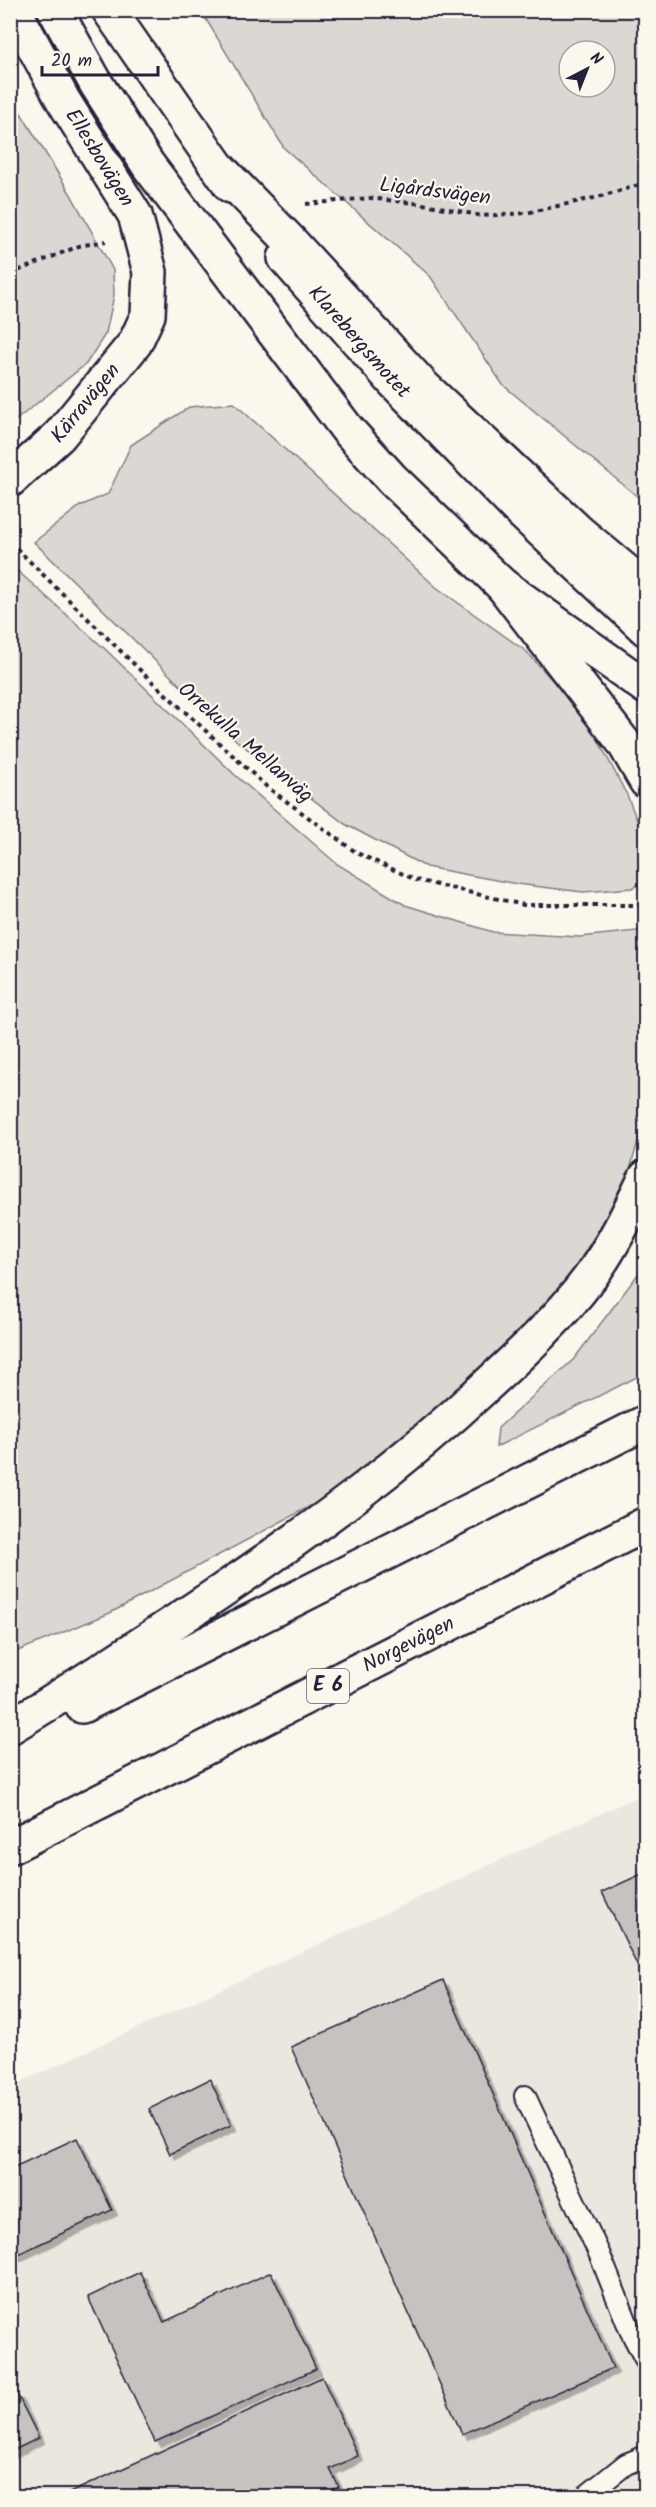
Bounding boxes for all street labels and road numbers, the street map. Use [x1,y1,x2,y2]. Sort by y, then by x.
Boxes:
street label: Ellesbovägen [56,102,142,214]
street label: Ligårdsvägen [377,169,493,215]
street label: Klarebergsmotet [300,278,419,407]
street label: Kärravägen [43,356,129,451]
street label: Orrekulla Mellanväg [170,675,320,811]
street label: Norgevägen [357,1607,460,1682]
road number: E 6 [307,1669,349,1703]

